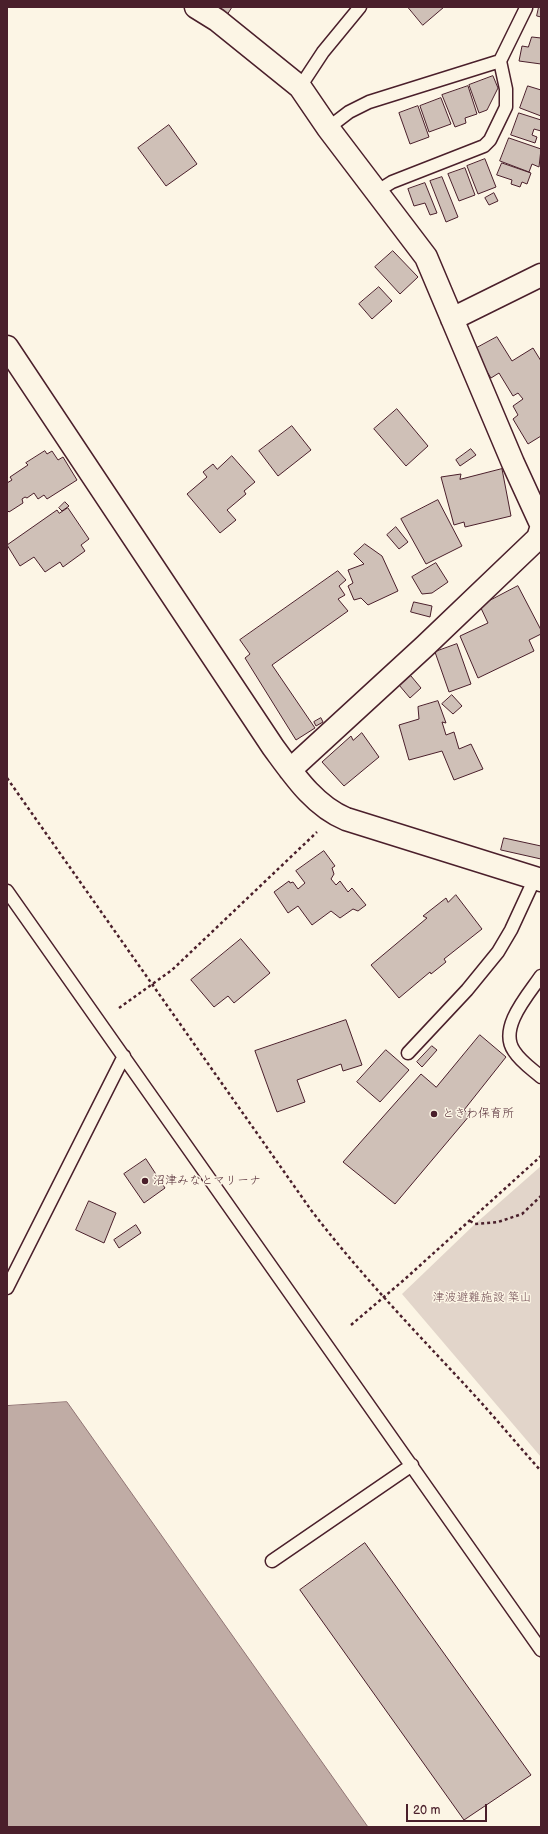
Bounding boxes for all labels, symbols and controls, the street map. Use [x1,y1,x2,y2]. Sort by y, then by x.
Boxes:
place label: ときわ保育所 [442,1107,514,1121]
marker: ときわ保育所 [429,1109,439,1119]
place label: 沼津みなとマリーナ [153,1174,261,1188]
marker: 沼津みなとマリーナ [140,1176,150,1186]
park label: 津波避難施設 築山 [432,1291,532,1305]
scale bar [408,1796,489,1822]
text: 20 m [413,1803,440,1818]

